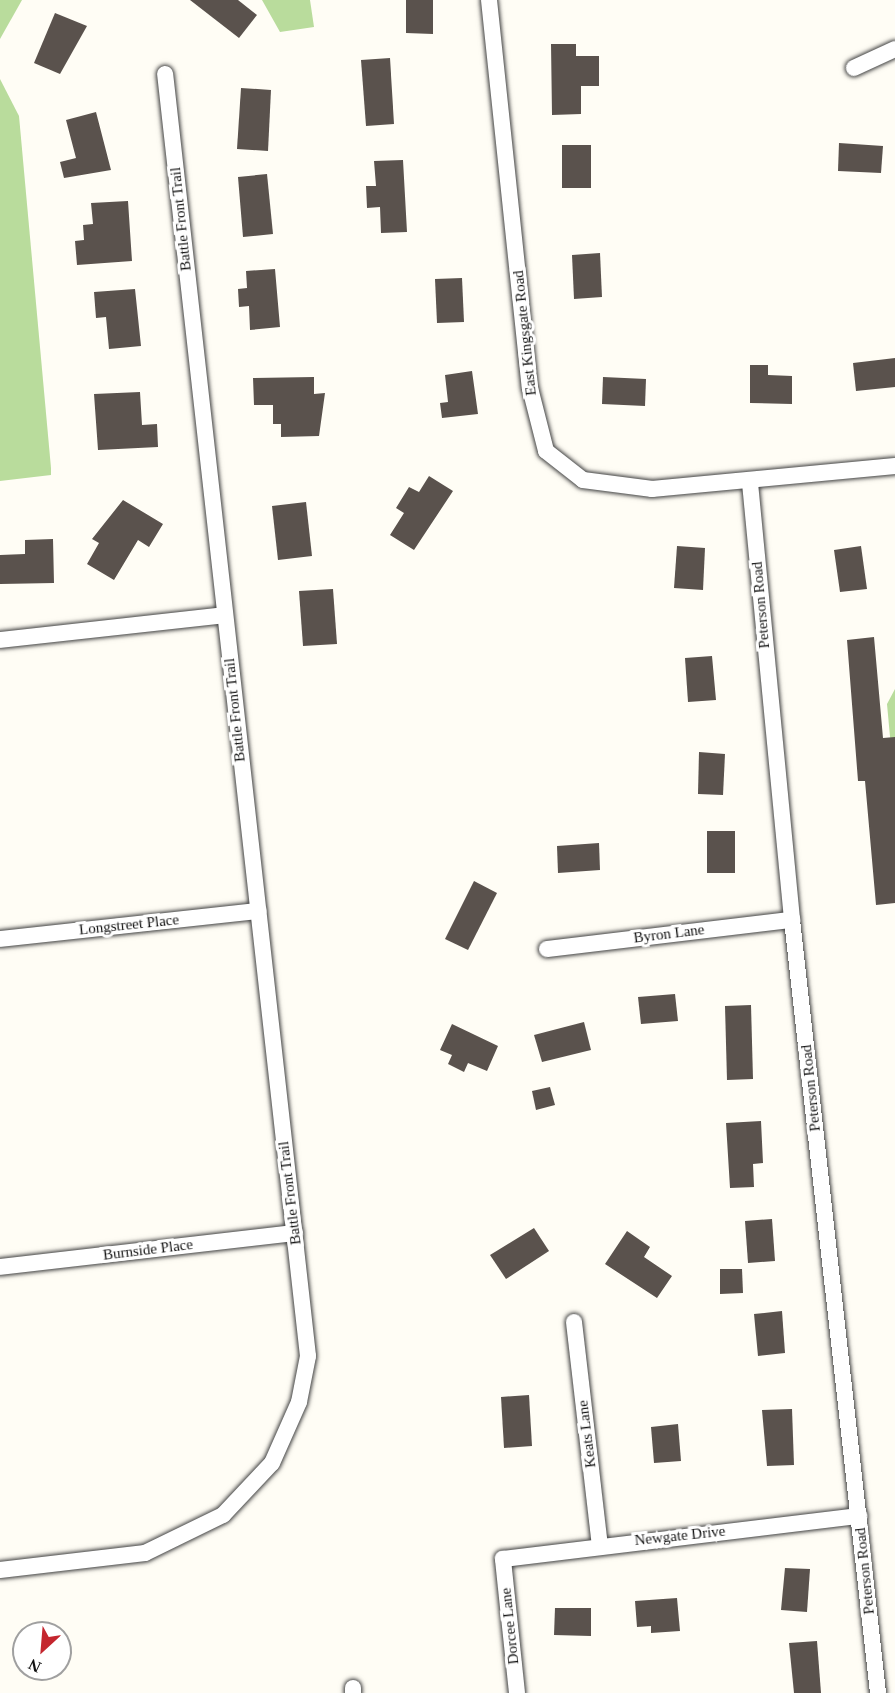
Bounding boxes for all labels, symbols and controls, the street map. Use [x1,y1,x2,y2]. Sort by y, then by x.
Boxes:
street label: Battle Front Trail [167,166,195,272]
street label: East Kingsgate Road [509,269,541,397]
street label: Peterson Road [748,561,774,649]
street label: Battle Front Trail [221,657,249,763]
street label: Longstreet Place [78,911,180,939]
street label: Byron Lane [633,921,705,947]
street label: Peterson Road [797,1044,825,1132]
street label: Battle Front Trail [275,1140,305,1246]
street label: Burnside Place [102,1236,194,1264]
street label: Keats Lane [574,1399,600,1469]
street label: Newgate Drive [634,1522,726,1550]
street label: Peterson Road [851,1527,879,1615]
street label: Dorcee Lane [497,1587,523,1665]
north arrow [12,1621,72,1681]
text: N [26,1656,44,1676]

